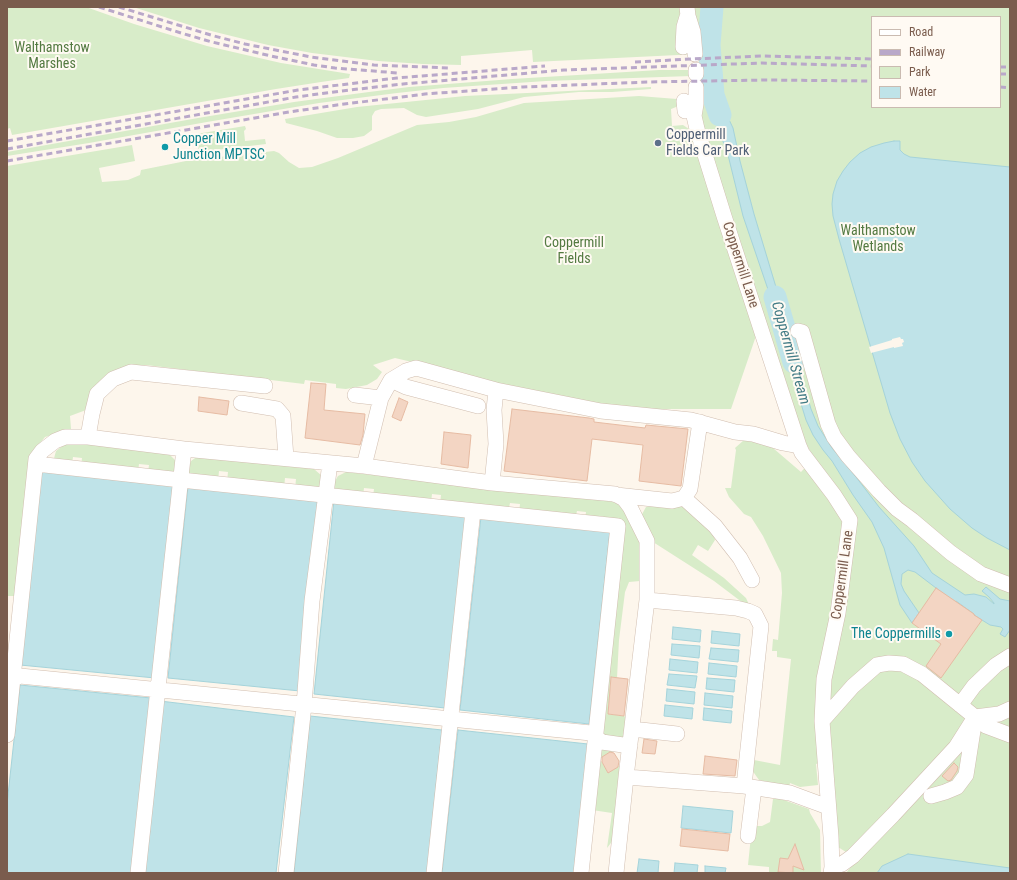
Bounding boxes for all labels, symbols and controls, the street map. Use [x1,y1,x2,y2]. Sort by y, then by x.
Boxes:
legend [871,16,1001,108]
text: Road [909,25,933,39]
park label: Walthamstow Marshes [14,40,90,72]
text: Railway [909,45,945,59]
text: Park [909,65,930,79]
text: Water [909,85,937,99]
place label: Coppermill Fields Car Park [666,127,749,160]
place label: Copper Mill Junction MPTSC [173,131,265,164]
marker: Coppermill Fields Car Park [653,138,663,148]
marker: Copper Mill Junction MPTSC [160,142,170,152]
street label: Coppermill Lane [718,220,762,310]
park label: Walthamstow Wetlands [840,223,916,256]
park label: Coppermill Fields [544,235,604,268]
water label: Coppermill Stream [767,299,813,407]
street label: Coppermill Lane [828,529,858,621]
place label: The Coppermills [851,626,941,642]
marker: The Coppermills [944,629,954,639]

